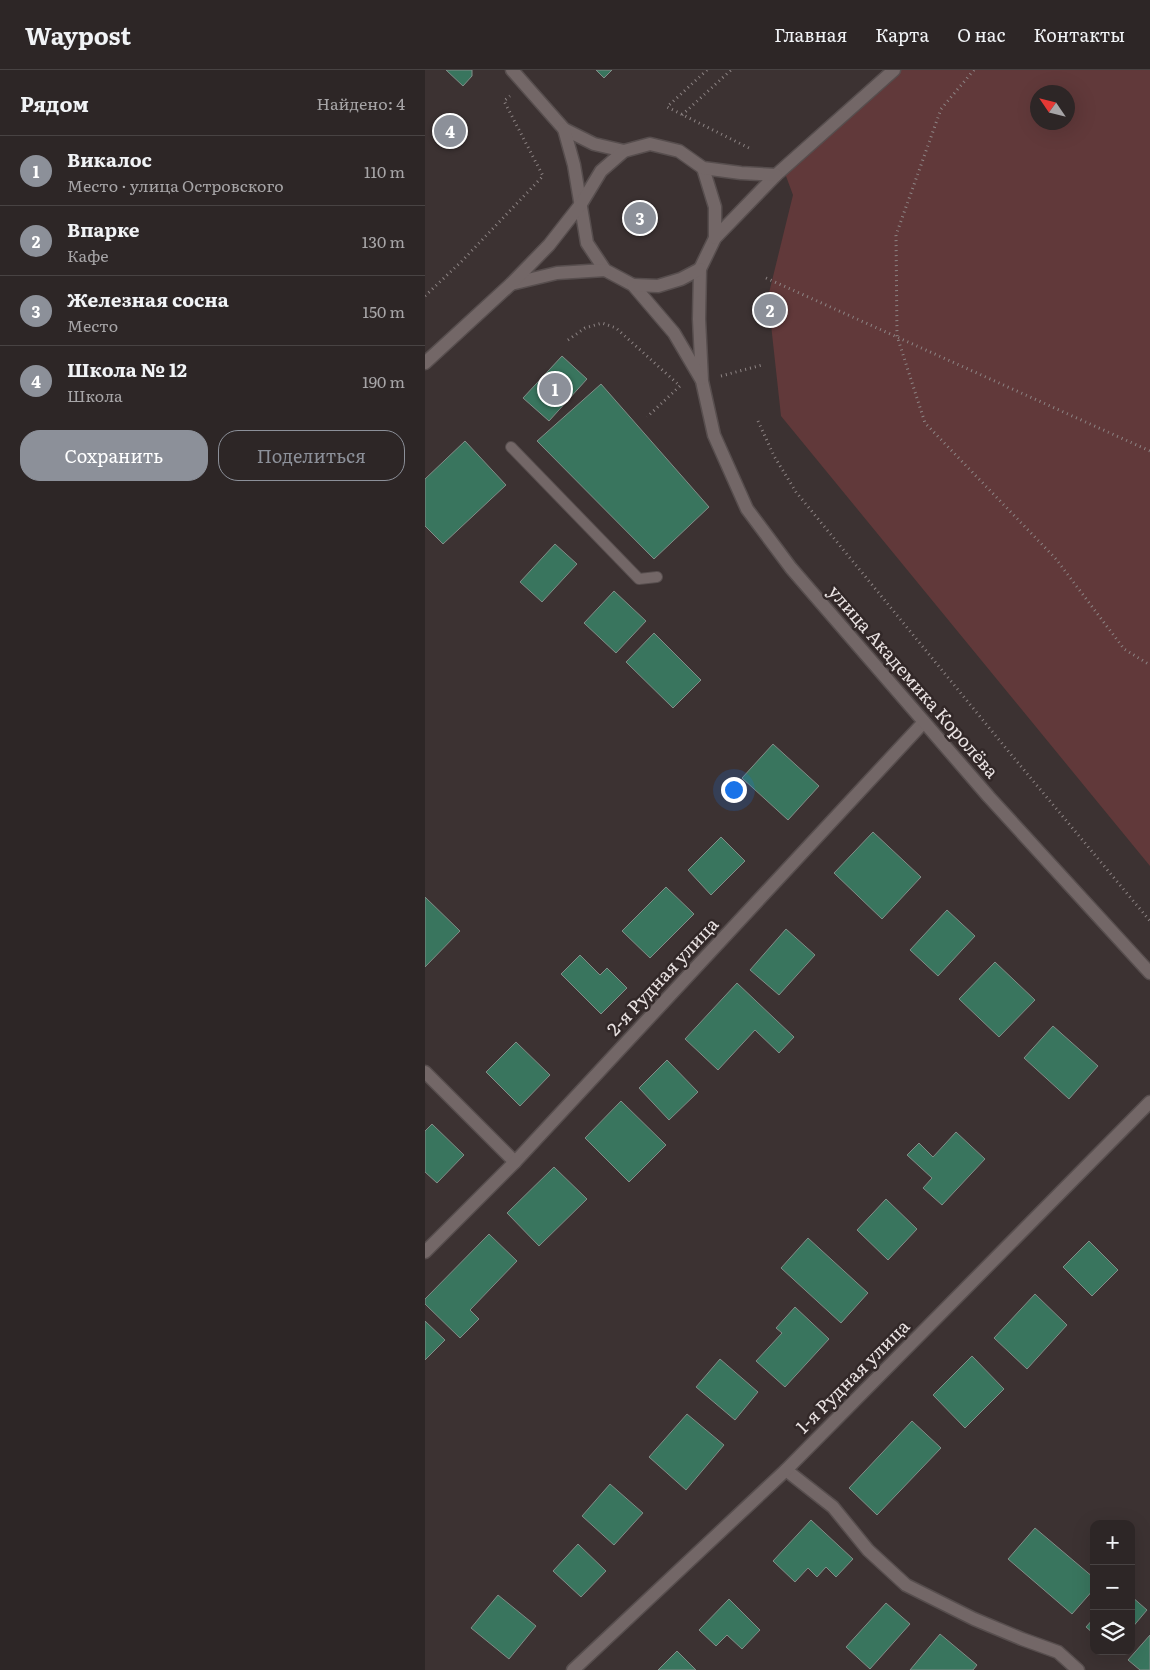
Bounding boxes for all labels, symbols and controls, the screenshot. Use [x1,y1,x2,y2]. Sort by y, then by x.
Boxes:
text: Waypost [25,17,131,52]
text: Главная [774,21,847,48]
text: Карта [875,21,929,48]
text: О нас [957,21,1005,48]
text: Контакты [1033,21,1125,48]
north arrow [1030,85,1075,130]
text: Рядом [20,87,89,118]
text: Найдено: 4 [317,91,405,115]
pin: 4 [434,112,466,150]
text: Викалос [67,145,152,173]
text: 1 [33,159,39,183]
text: 110 m [364,159,405,183]
text: Место · улица Островского [67,173,284,197]
pin: 3 [624,199,656,237]
text: Впарке [67,215,140,243]
text: 2 [32,229,40,253]
text: 130 m [362,229,405,253]
text: Кафе [67,243,109,267]
text: Железная сосна [67,285,229,313]
pin: 2 [754,291,786,329]
text: 3 [32,299,40,323]
text: 150 m [362,299,405,323]
text: Место [67,313,118,337]
text: Школа № 12 [67,355,187,383]
text: 4 [31,369,41,393]
text: 190 m [362,369,405,393]
pin: 1 [539,370,571,408]
text: Школа [67,383,123,407]
button: Сохранить [20,430,208,481]
button: Поделиться [218,430,405,481]
street label: улица Академика Королёва [823,579,1006,784]
your location [721,777,747,803]
street label: 2-я Рудная улица [600,911,724,1041]
street label: 1-я Рудная улица [789,1313,915,1439]
map controls [1090,1520,1135,1655]
button: + [1090,1520,1135,1565]
button: − [1090,1565,1135,1610]
button: layers [1090,1610,1135,1655]

